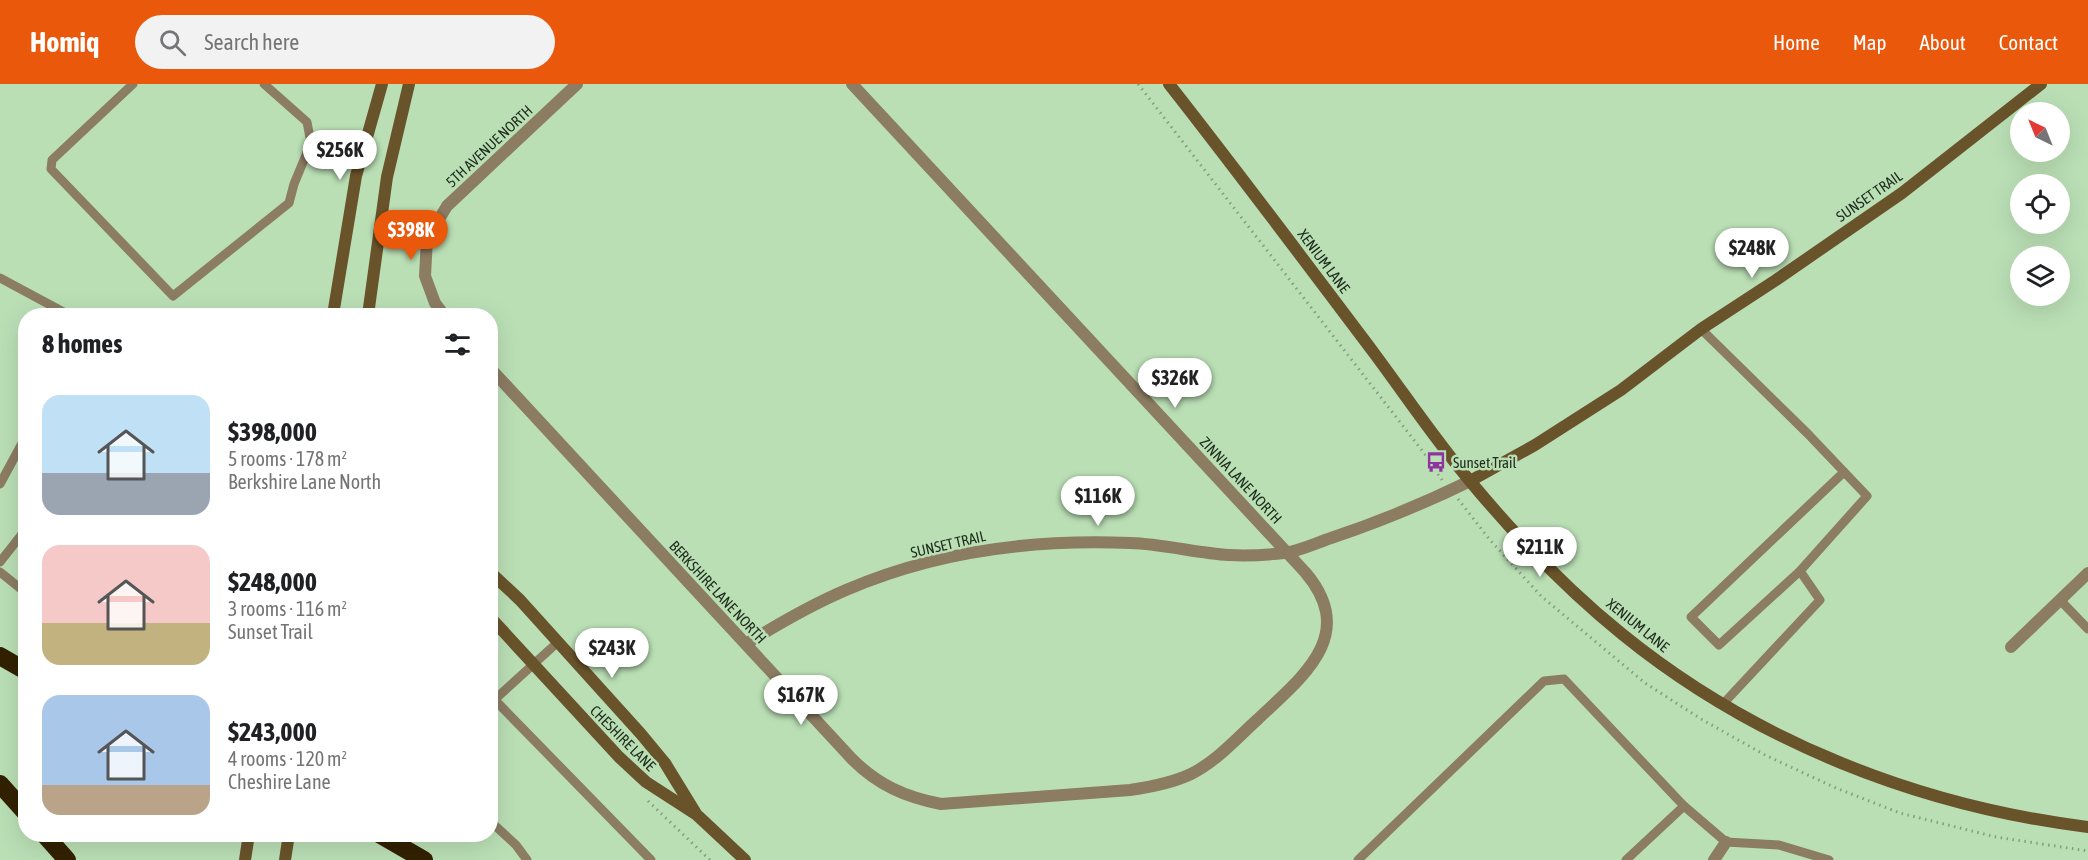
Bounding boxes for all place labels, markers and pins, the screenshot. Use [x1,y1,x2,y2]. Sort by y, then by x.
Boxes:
pin: $256K [298,130,382,181]
pin: $398K [369,210,453,261]
pin: $248K [1710,228,1794,279]
pin: $326K [1133,358,1217,409]
bus stop icon: Sunset Trail [1424,450,1448,474]
place label: Sunset Trail [1453,454,1517,471]
pin: $116K [1056,476,1140,527]
pin: $211K [1498,527,1582,578]
pin: $243K [570,628,654,679]
pin: $167K [759,675,843,726]

